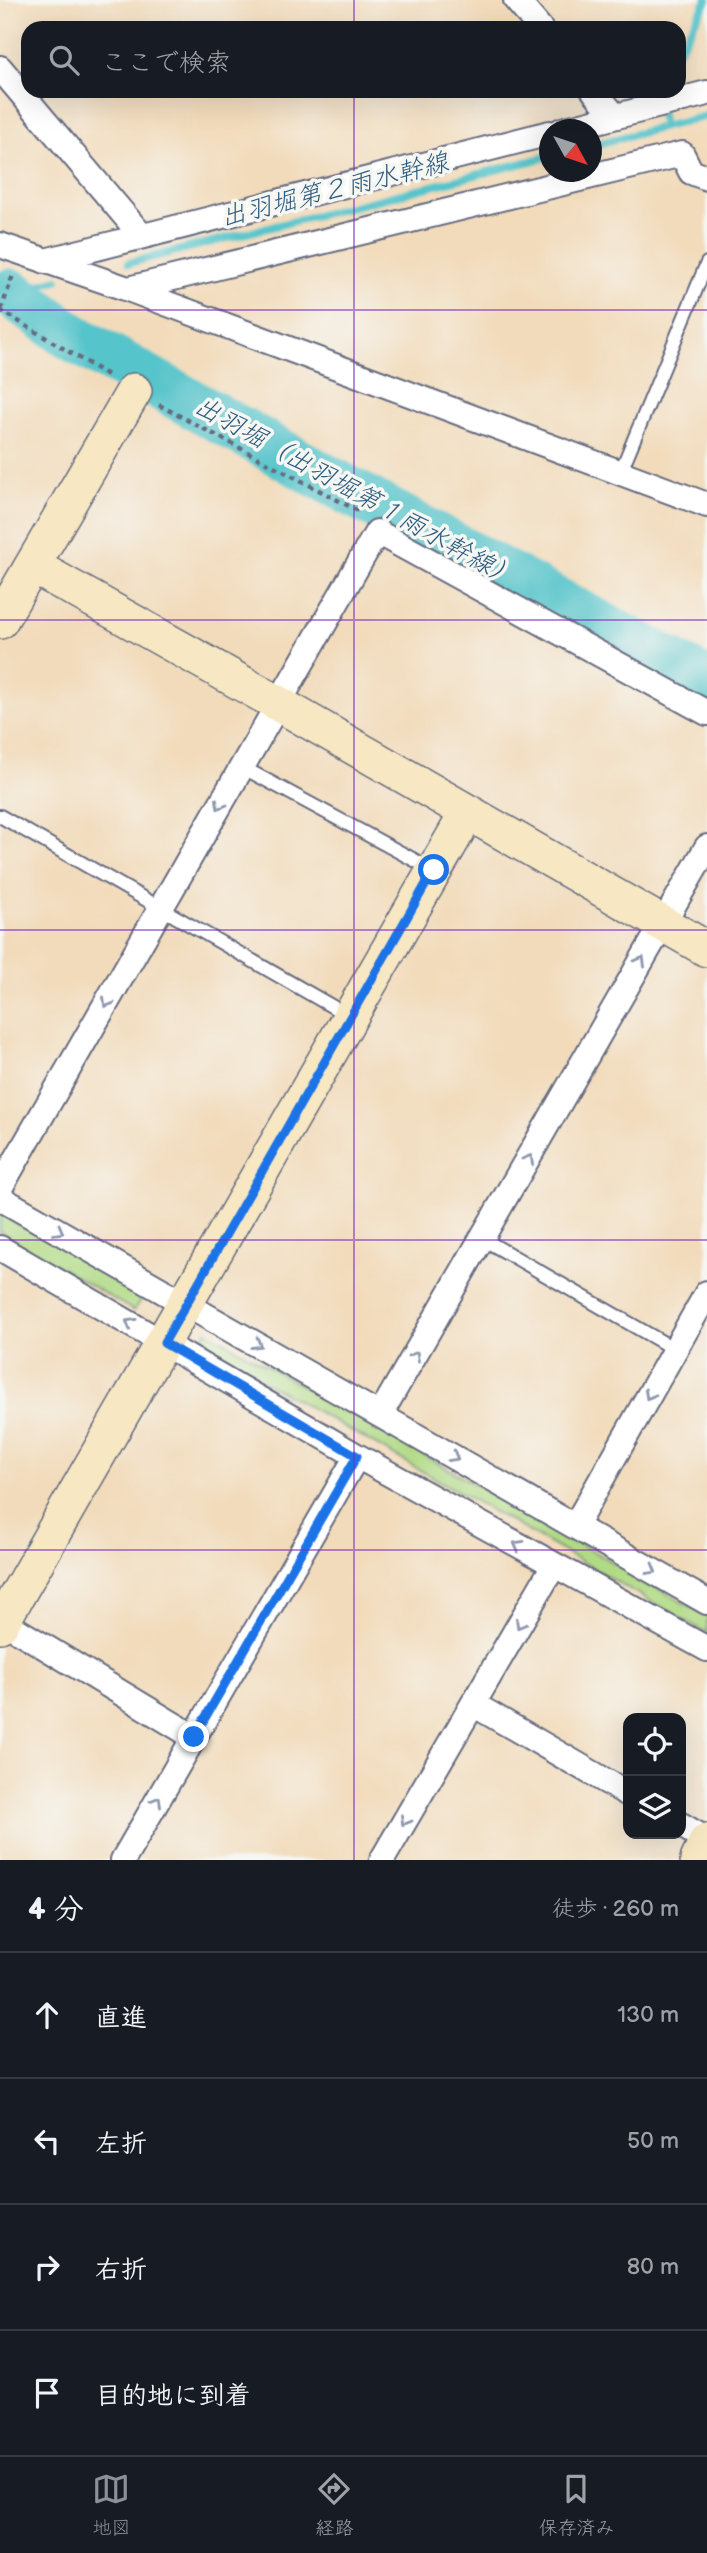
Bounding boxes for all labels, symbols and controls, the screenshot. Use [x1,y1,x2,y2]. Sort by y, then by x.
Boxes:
search box [21,21,686,98]
icon: search [45,41,83,79]
text: ここで検索 [101,48,231,79]
north arrow [539,119,602,182]
water label: 出羽堀第２雨水幹線 [217,147,453,234]
water label: 出羽堀（出羽堀第１雨水幹線） [189,391,522,594]
one-way arrow [215,798,228,811]
route start [418,854,449,885]
one-way arrow [633,956,646,968]
one-way arrow [102,995,115,1008]
one-way arrow [520,1153,533,1166]
one-way arrow [52,1223,65,1236]
one-way arrow [124,1318,137,1331]
one-way arrow [250,1336,262,1349]
one-way arrow [407,1350,420,1363]
one-way arrow [644,1388,657,1400]
one-way arrow [447,1449,460,1462]
one-way arrow [513,1540,526,1553]
one-way arrow [644,1562,657,1575]
one-way arrow [515,1617,528,1630]
map controls [623,1713,686,1839]
button: locate [623,1713,686,1776]
route end [178,1721,209,1752]
button: layers [623,1776,686,1839]
one-way arrow [149,1796,162,1808]
one-way arrow [400,1813,413,1826]
text: 4 分 [28,1892,84,1928]
text: 徒歩 · 260 m [552,1895,679,1923]
icon: ahead [28,1996,66,2034]
text: 130 m [617,2001,679,2029]
text: 直進 [95,2003,147,2034]
icon: left [28,2122,66,2160]
text: 50 m [627,2127,679,2155]
text: 左折 [95,2129,147,2160]
icon: right [28,2248,66,2286]
text: 80 m [627,2253,679,2281]
text: 右折 [95,2255,147,2286]
icon: arrive [28,2374,66,2412]
text: 目的地に到着 [95,2381,251,2412]
tab: 地図 [92,2470,131,2540]
tab: 経路 [315,2470,354,2540]
tab: 保存済み [538,2470,615,2540]

